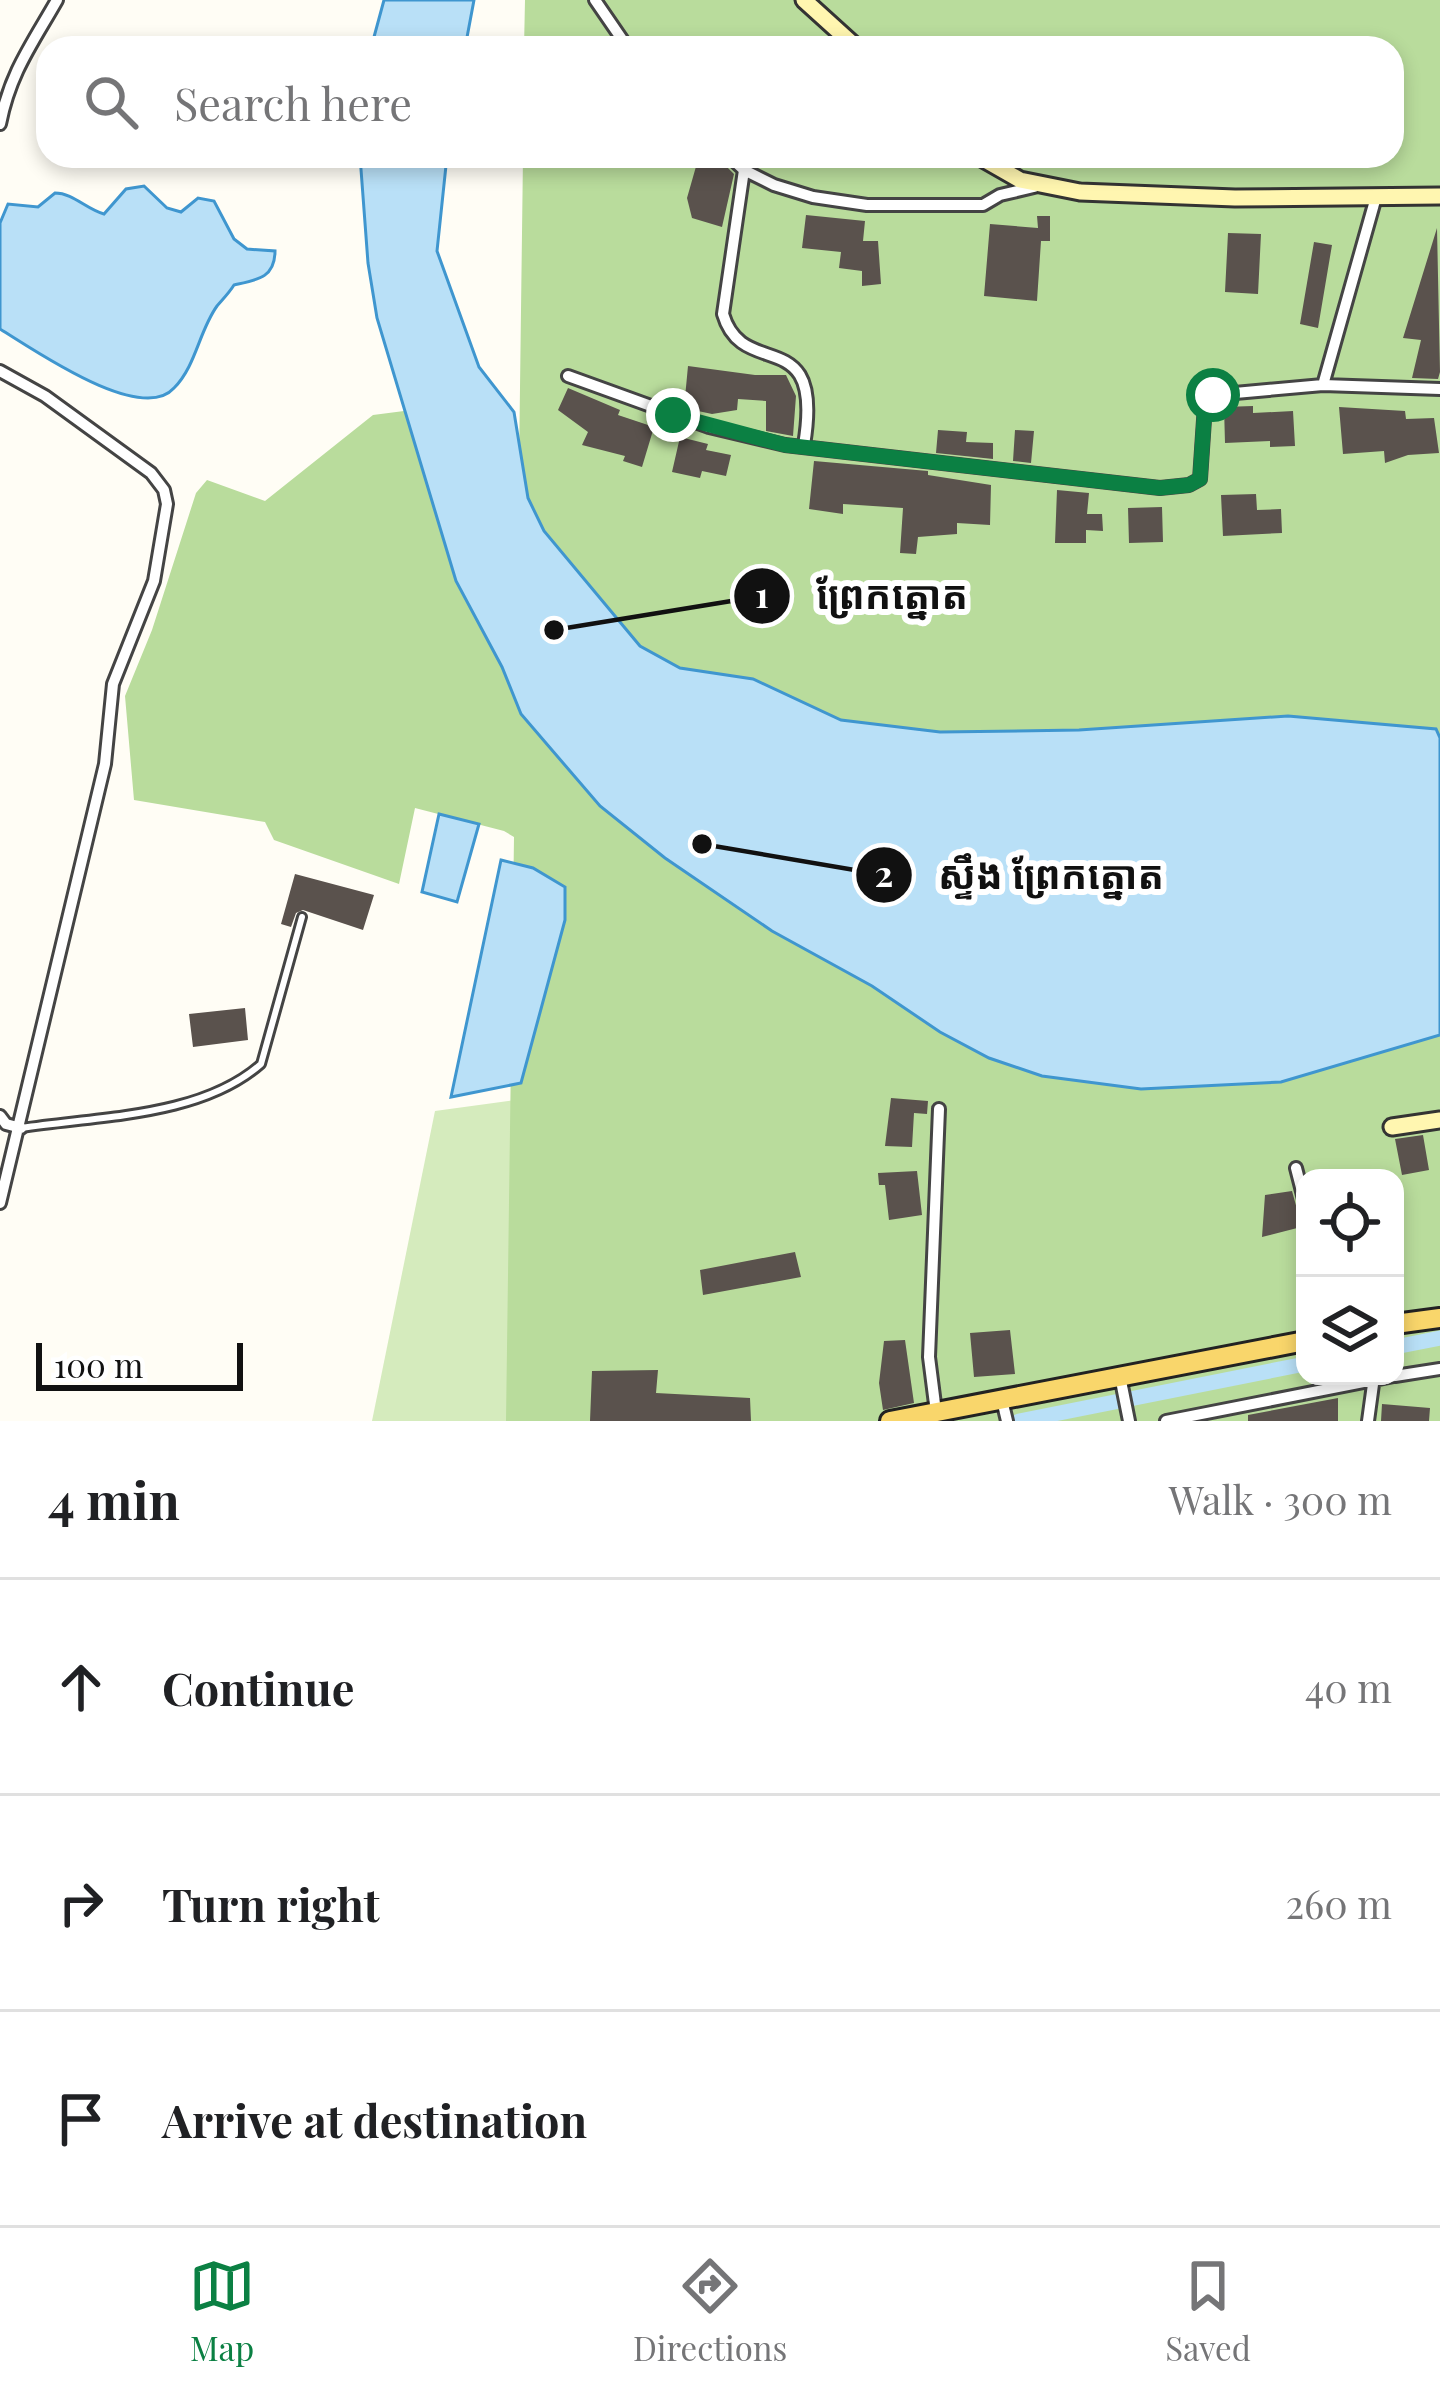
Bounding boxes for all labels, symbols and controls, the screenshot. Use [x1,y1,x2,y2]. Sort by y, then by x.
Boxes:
search box [36,36,1404,168]
icon: search [78,69,144,135]
text: Search here [174,72,412,132]
route start [1186,368,1240,422]
route end [646,388,700,442]
callout: ព្រែកត្នោត [732,558,992,633]
text: ព្រែកត្នោត [816,567,968,621]
text: 1 [755,569,769,617]
callout: ស្ទឹង ព្រែកត្នោត [854,837,1188,912]
text: ស្ទឹង ព្រែកត្នោត [938,847,1164,901]
text: 2 [875,848,893,896]
map controls [1296,1169,1404,1385]
button: locate [1296,1169,1404,1277]
button: layers [1296,1277,1404,1385]
scale bar [36,1337,243,1390]
text: 100 m [54,1342,143,1386]
text: 4 min [48,1465,180,1533]
text: Walk · 300 m [1169,1473,1392,1525]
icon: ahead [48,1654,114,1720]
text: Continue [162,1657,354,1717]
text: 40 m [1305,1661,1392,1713]
icon: right [48,1870,114,1936]
text: Turn right [162,1873,380,1933]
text: 260 m [1285,1877,1392,1929]
icon: arrive [48,2086,114,2152]
text: Arrive at destination [162,2089,587,2149]
tab: Map [189,2253,255,2369]
tab: Directions [633,2253,787,2369]
tab: Saved [1165,2253,1251,2369]

